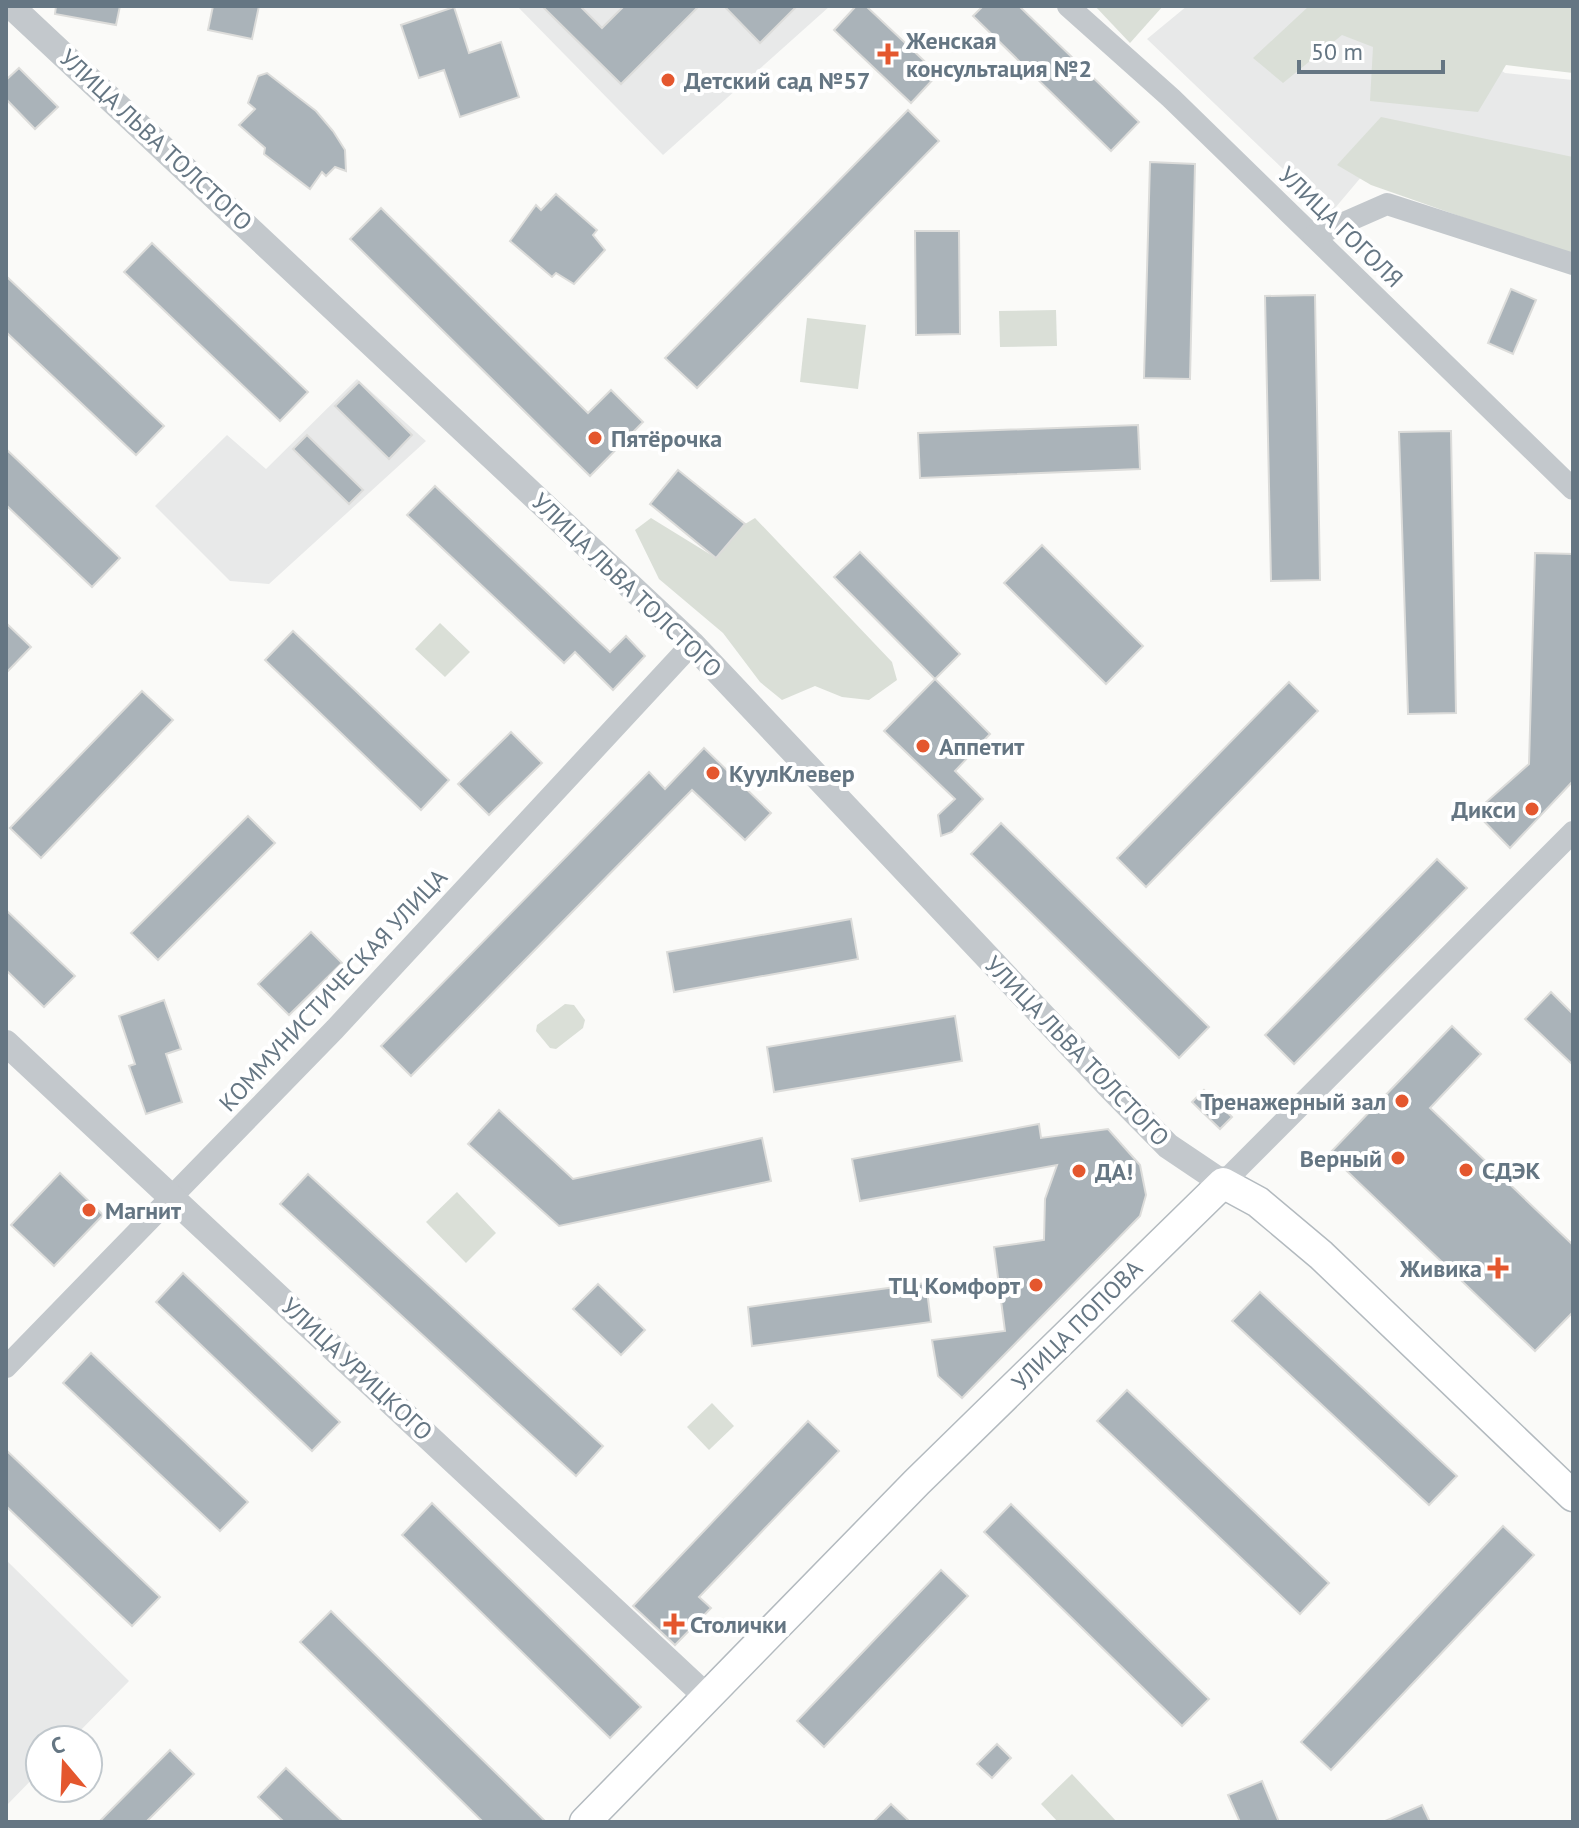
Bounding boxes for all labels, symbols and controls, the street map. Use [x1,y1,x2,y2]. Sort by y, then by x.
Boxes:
scale bar [1299,24,1443,74]
place label: Женская консультация №2 [905,25,1092,84]
text: 50 m [1311,36,1363,67]
street label: УЛИЦА ЛЬВА ТОЛСТОГО [53,43,259,237]
marker: Женская консультация №2 [877,43,899,65]
place label: Детский сад №57 [684,65,870,96]
marker: Детский сад №57 [659,71,677,89]
street label: УЛИЦА ГОГОЛЯ [1272,160,1410,294]
place label: Пятёрочка [611,423,722,454]
marker: Пятёрочка [586,429,604,447]
street label: УЛИЦА ЛЬВА ТОЛСТОГО [525,486,729,684]
place label: Аппетит [939,731,1025,762]
marker: Аппетит [914,737,932,755]
place label: КуулКлевер [729,758,855,789]
marker: КуулКлевер [704,764,722,782]
place label: Дикси [1451,794,1516,825]
marker: Дикси [1523,800,1541,818]
street label: КОММУНИСТИЧЕСКАЯ УЛИЦА [212,862,454,1118]
street label: УЛИЦА ЛЬВА ТОЛСТОГО [978,949,1176,1153]
place label: Тренажерный зал [1200,1086,1386,1117]
marker: Тренажерный зал [1393,1092,1411,1110]
place label: Верный [1300,1143,1382,1174]
marker: Верный [1389,1149,1407,1167]
place label: СДЭК [1482,1155,1541,1186]
place label: ДА! [1095,1156,1133,1187]
marker: СДЭК [1457,1161,1475,1179]
marker: ДА! [1070,1162,1088,1180]
place label: Магнит [105,1195,182,1226]
marker: Магнит [80,1201,98,1219]
street label: УЛИЦА ПОПОВА [1005,1253,1149,1397]
place label: Живика [1399,1253,1482,1284]
marker: Живика [1489,1259,1507,1277]
place label: ТЦ Комфорт [888,1270,1021,1301]
marker: ТЦ Комфорт [1027,1276,1045,1294]
street label: УЛИЦА УРИЦКОГО [275,1291,439,1447]
place label: Столички [690,1609,787,1640]
marker: Столички [665,1615,683,1633]
north arrow [24,1724,104,1804]
text: С [47,1730,68,1760]

